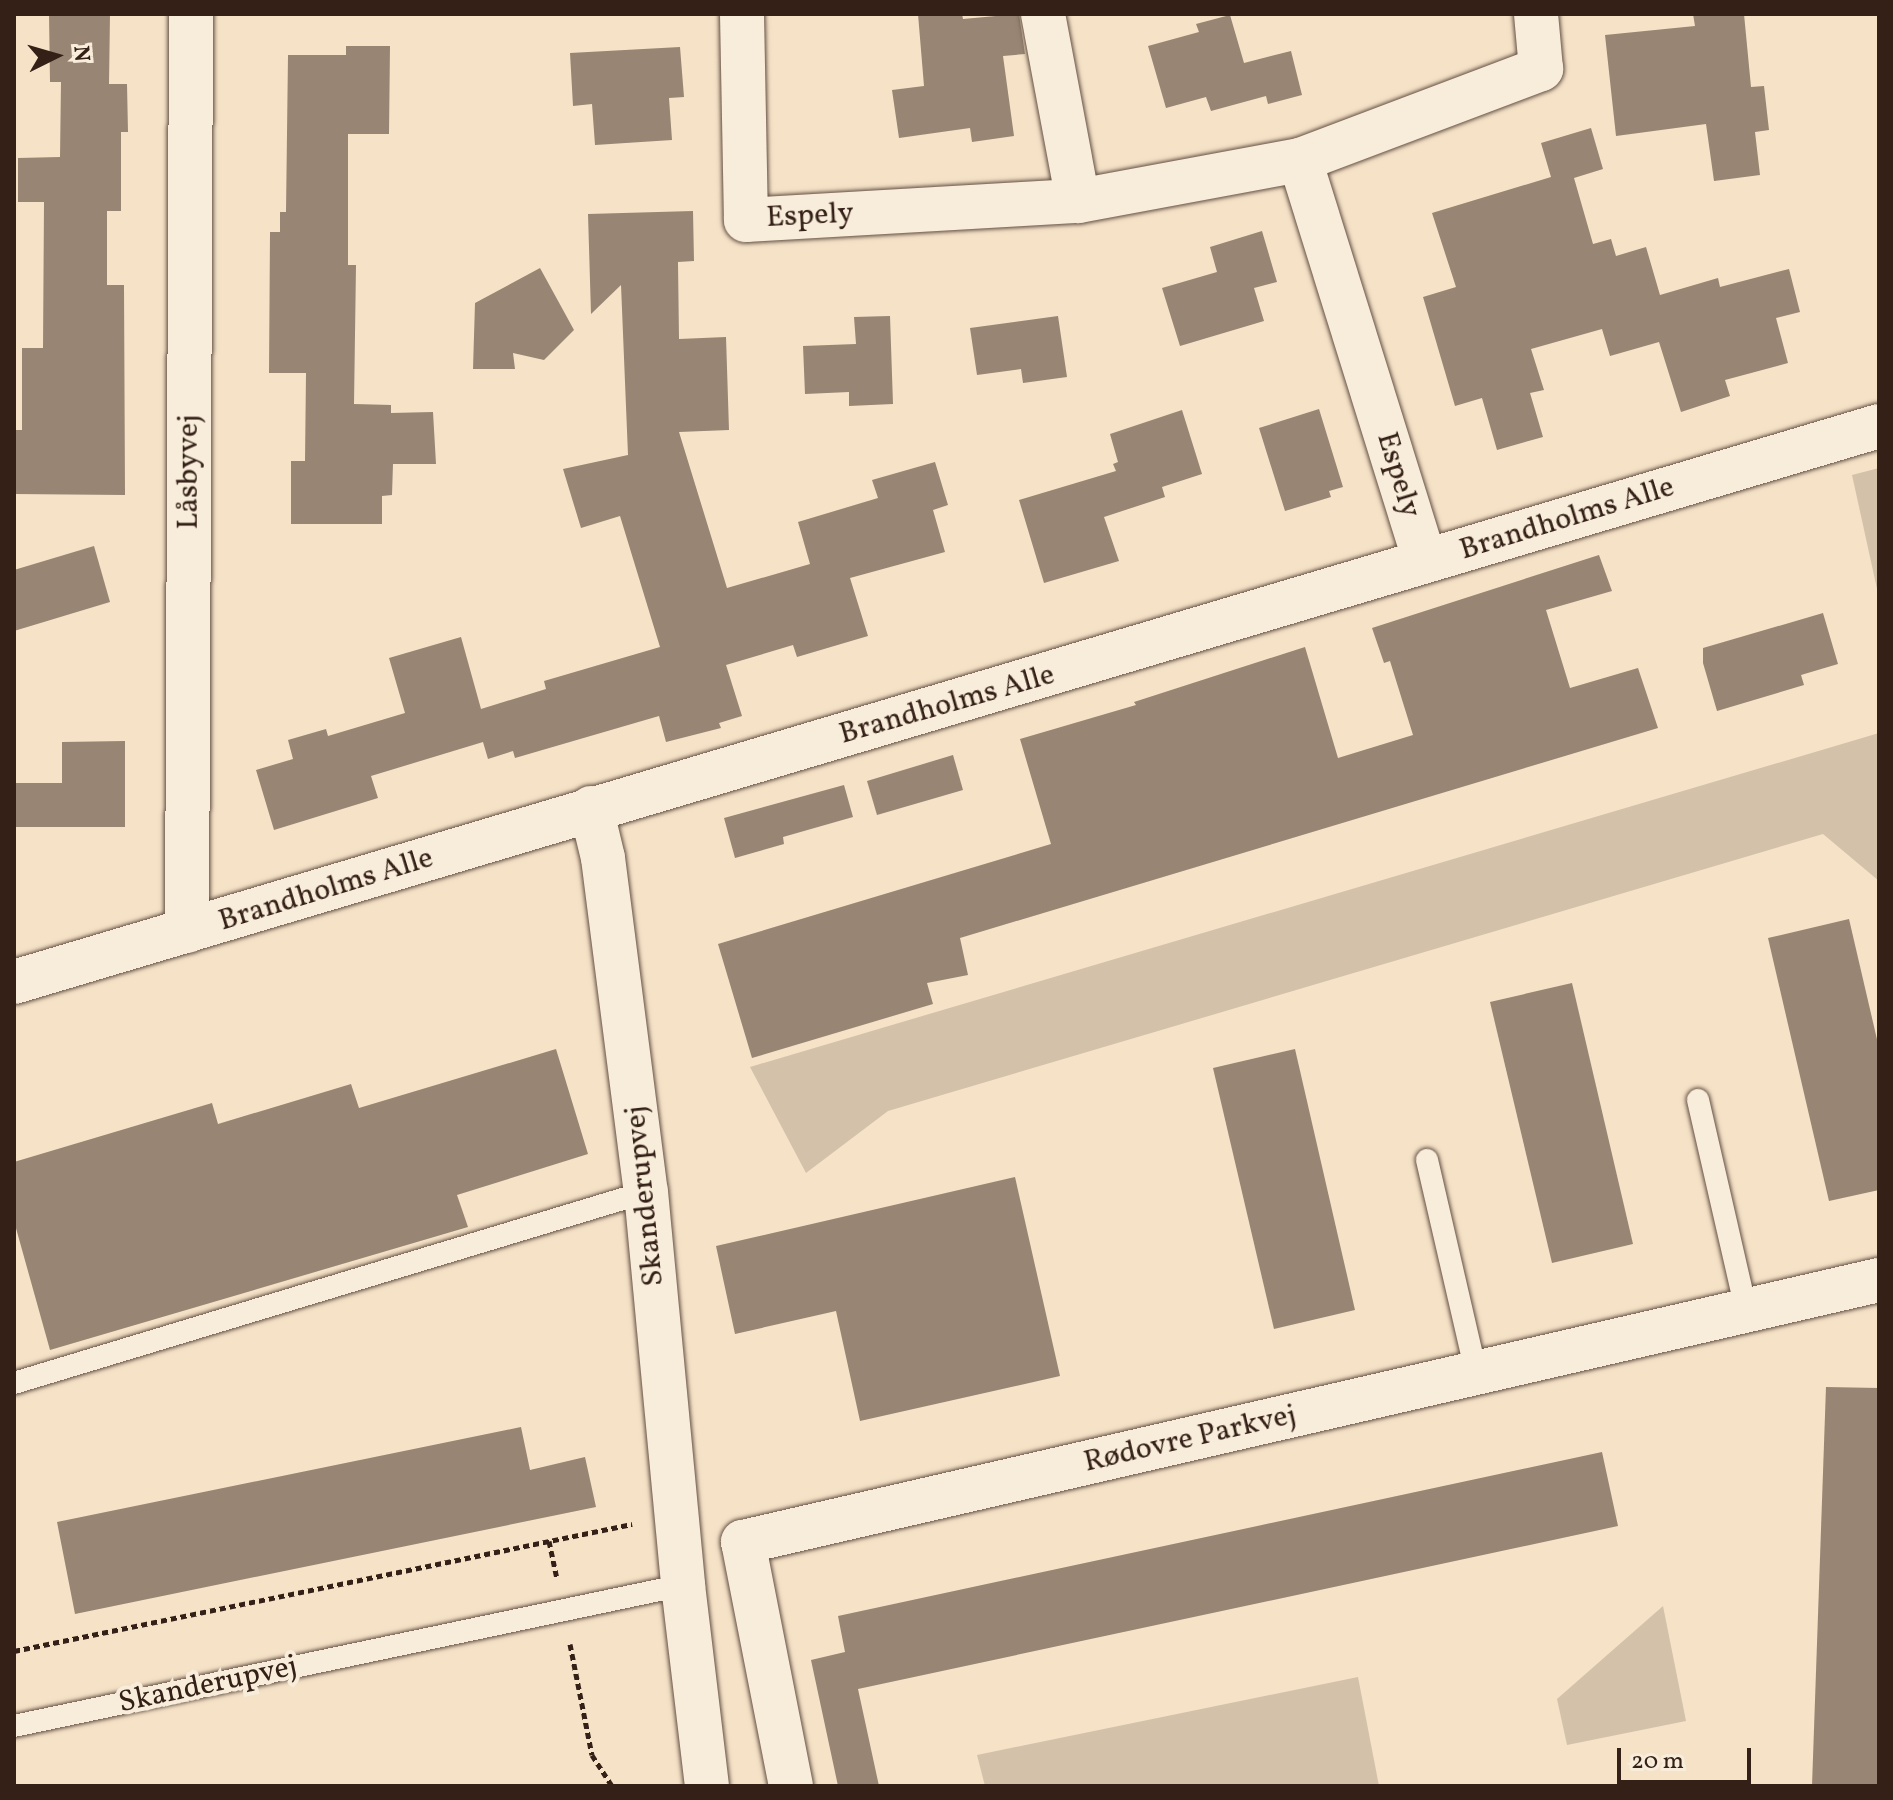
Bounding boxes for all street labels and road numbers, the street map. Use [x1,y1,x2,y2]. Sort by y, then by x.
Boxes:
street label: Espely [765,196,855,236]
street label: Låsbyvej [171,414,207,530]
street label: Espely [1368,428,1428,522]
street label: Brandholms Alle [1455,469,1679,569]
street label: Brandholms Alle [835,657,1059,753]
street label: Brandholms Alle [214,840,438,940]
street label: Skanderupvej [618,1104,672,1288]
street label: Rødovre Parkvej [1080,1397,1300,1481]
street label: Skanderupvej [115,1649,301,1721]

